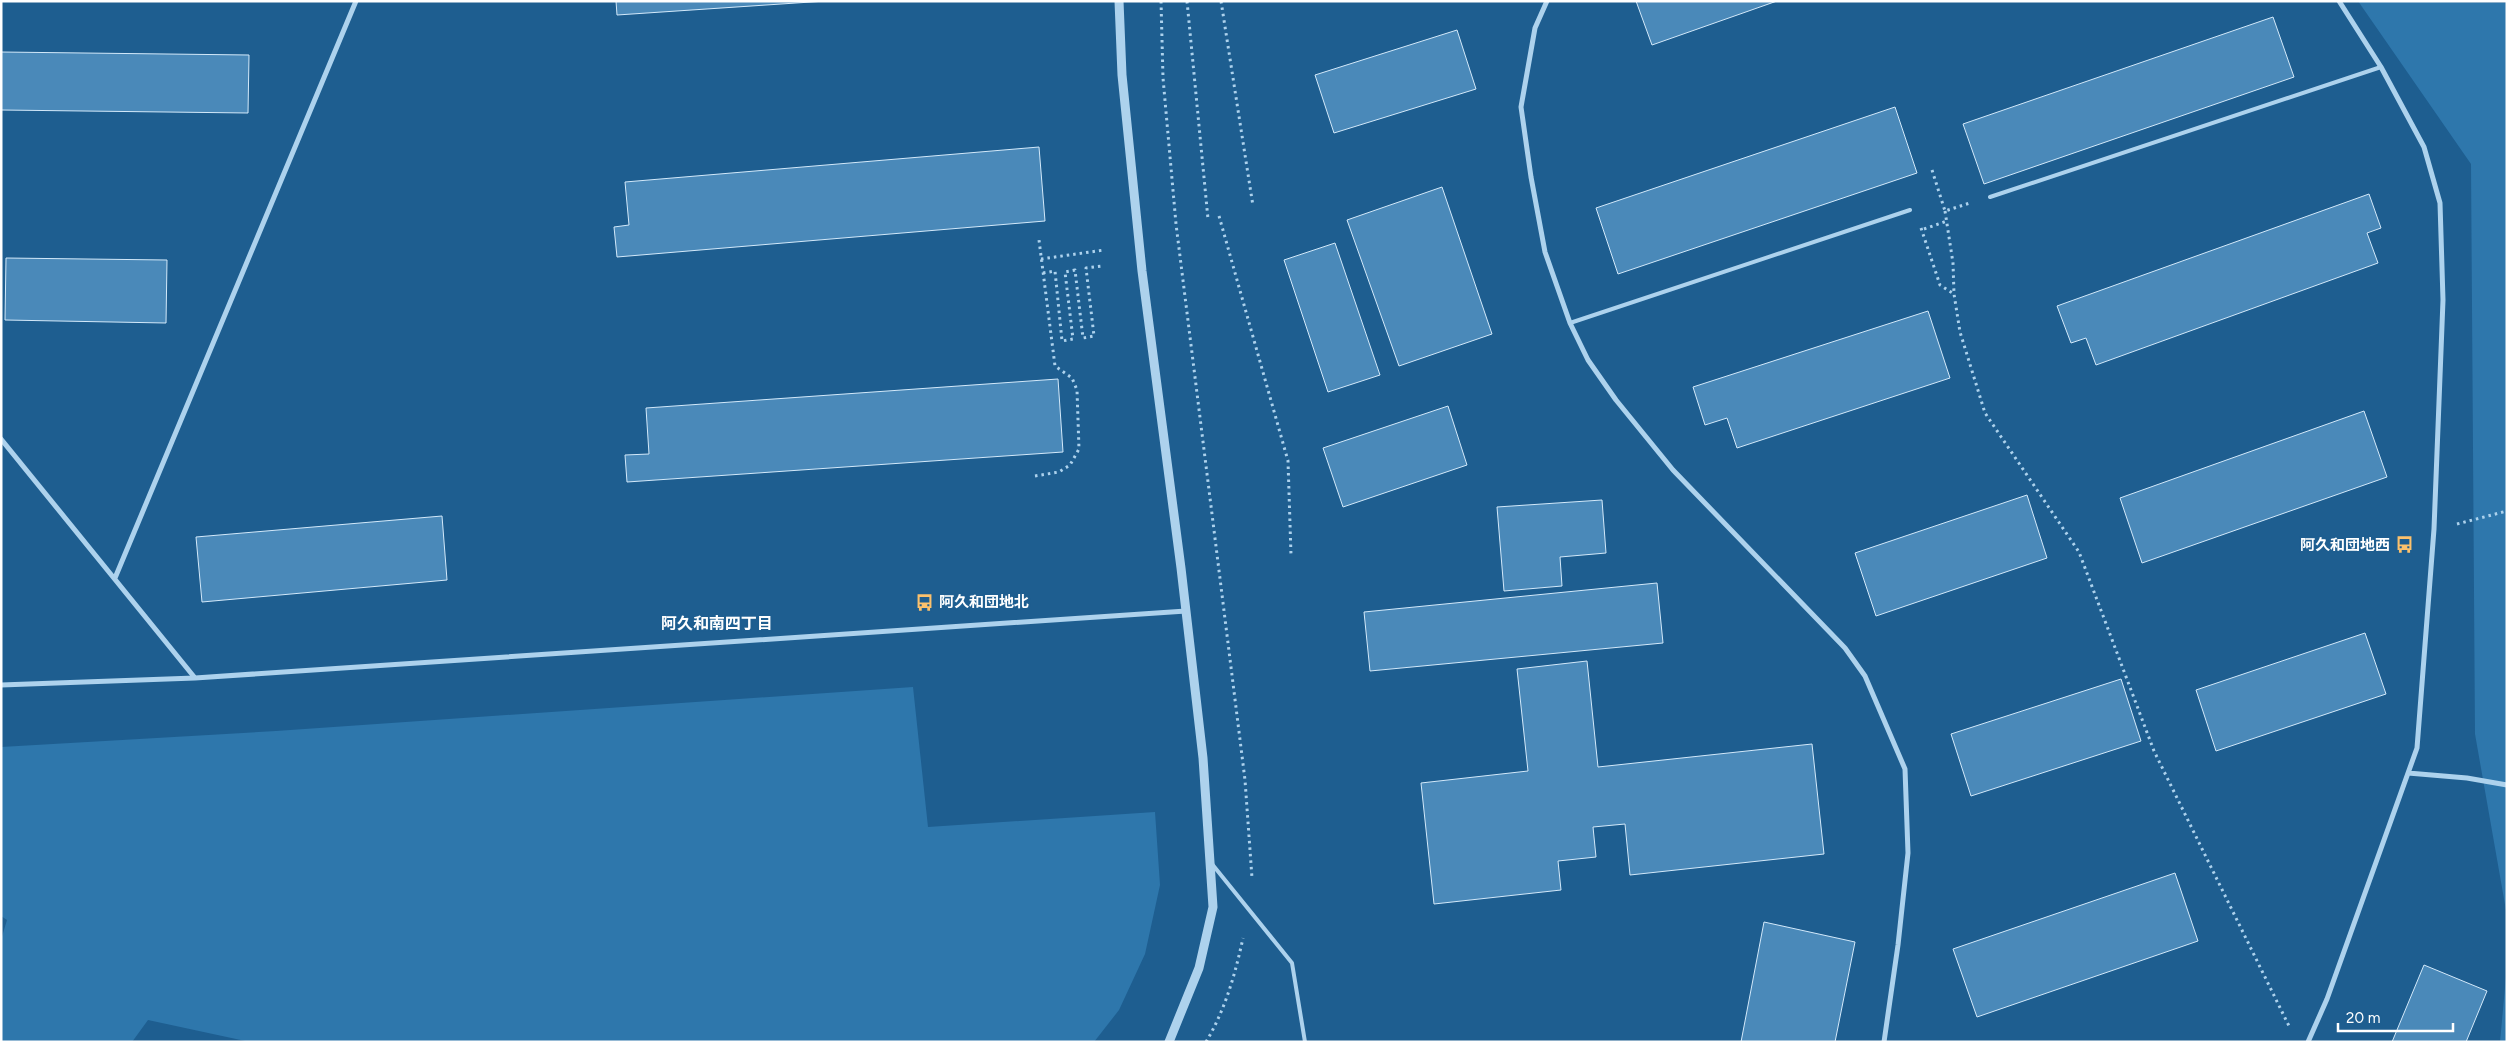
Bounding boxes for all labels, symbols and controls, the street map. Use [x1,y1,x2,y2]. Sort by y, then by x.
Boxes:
bus stop icon: 阿久和団地西 [2394,535,2414,555]
place label: 阿久和団地西 [2300,536,2390,554]
bus stop icon: 阿久和団地北 [915,592,935,612]
place label: 阿久和団地北 [939,593,1029,611]
district label: 阿久和南四丁目 [661,614,773,633]
scale bar [2338,1000,2453,1032]
text: 20 m [2346,1009,2380,1027]

